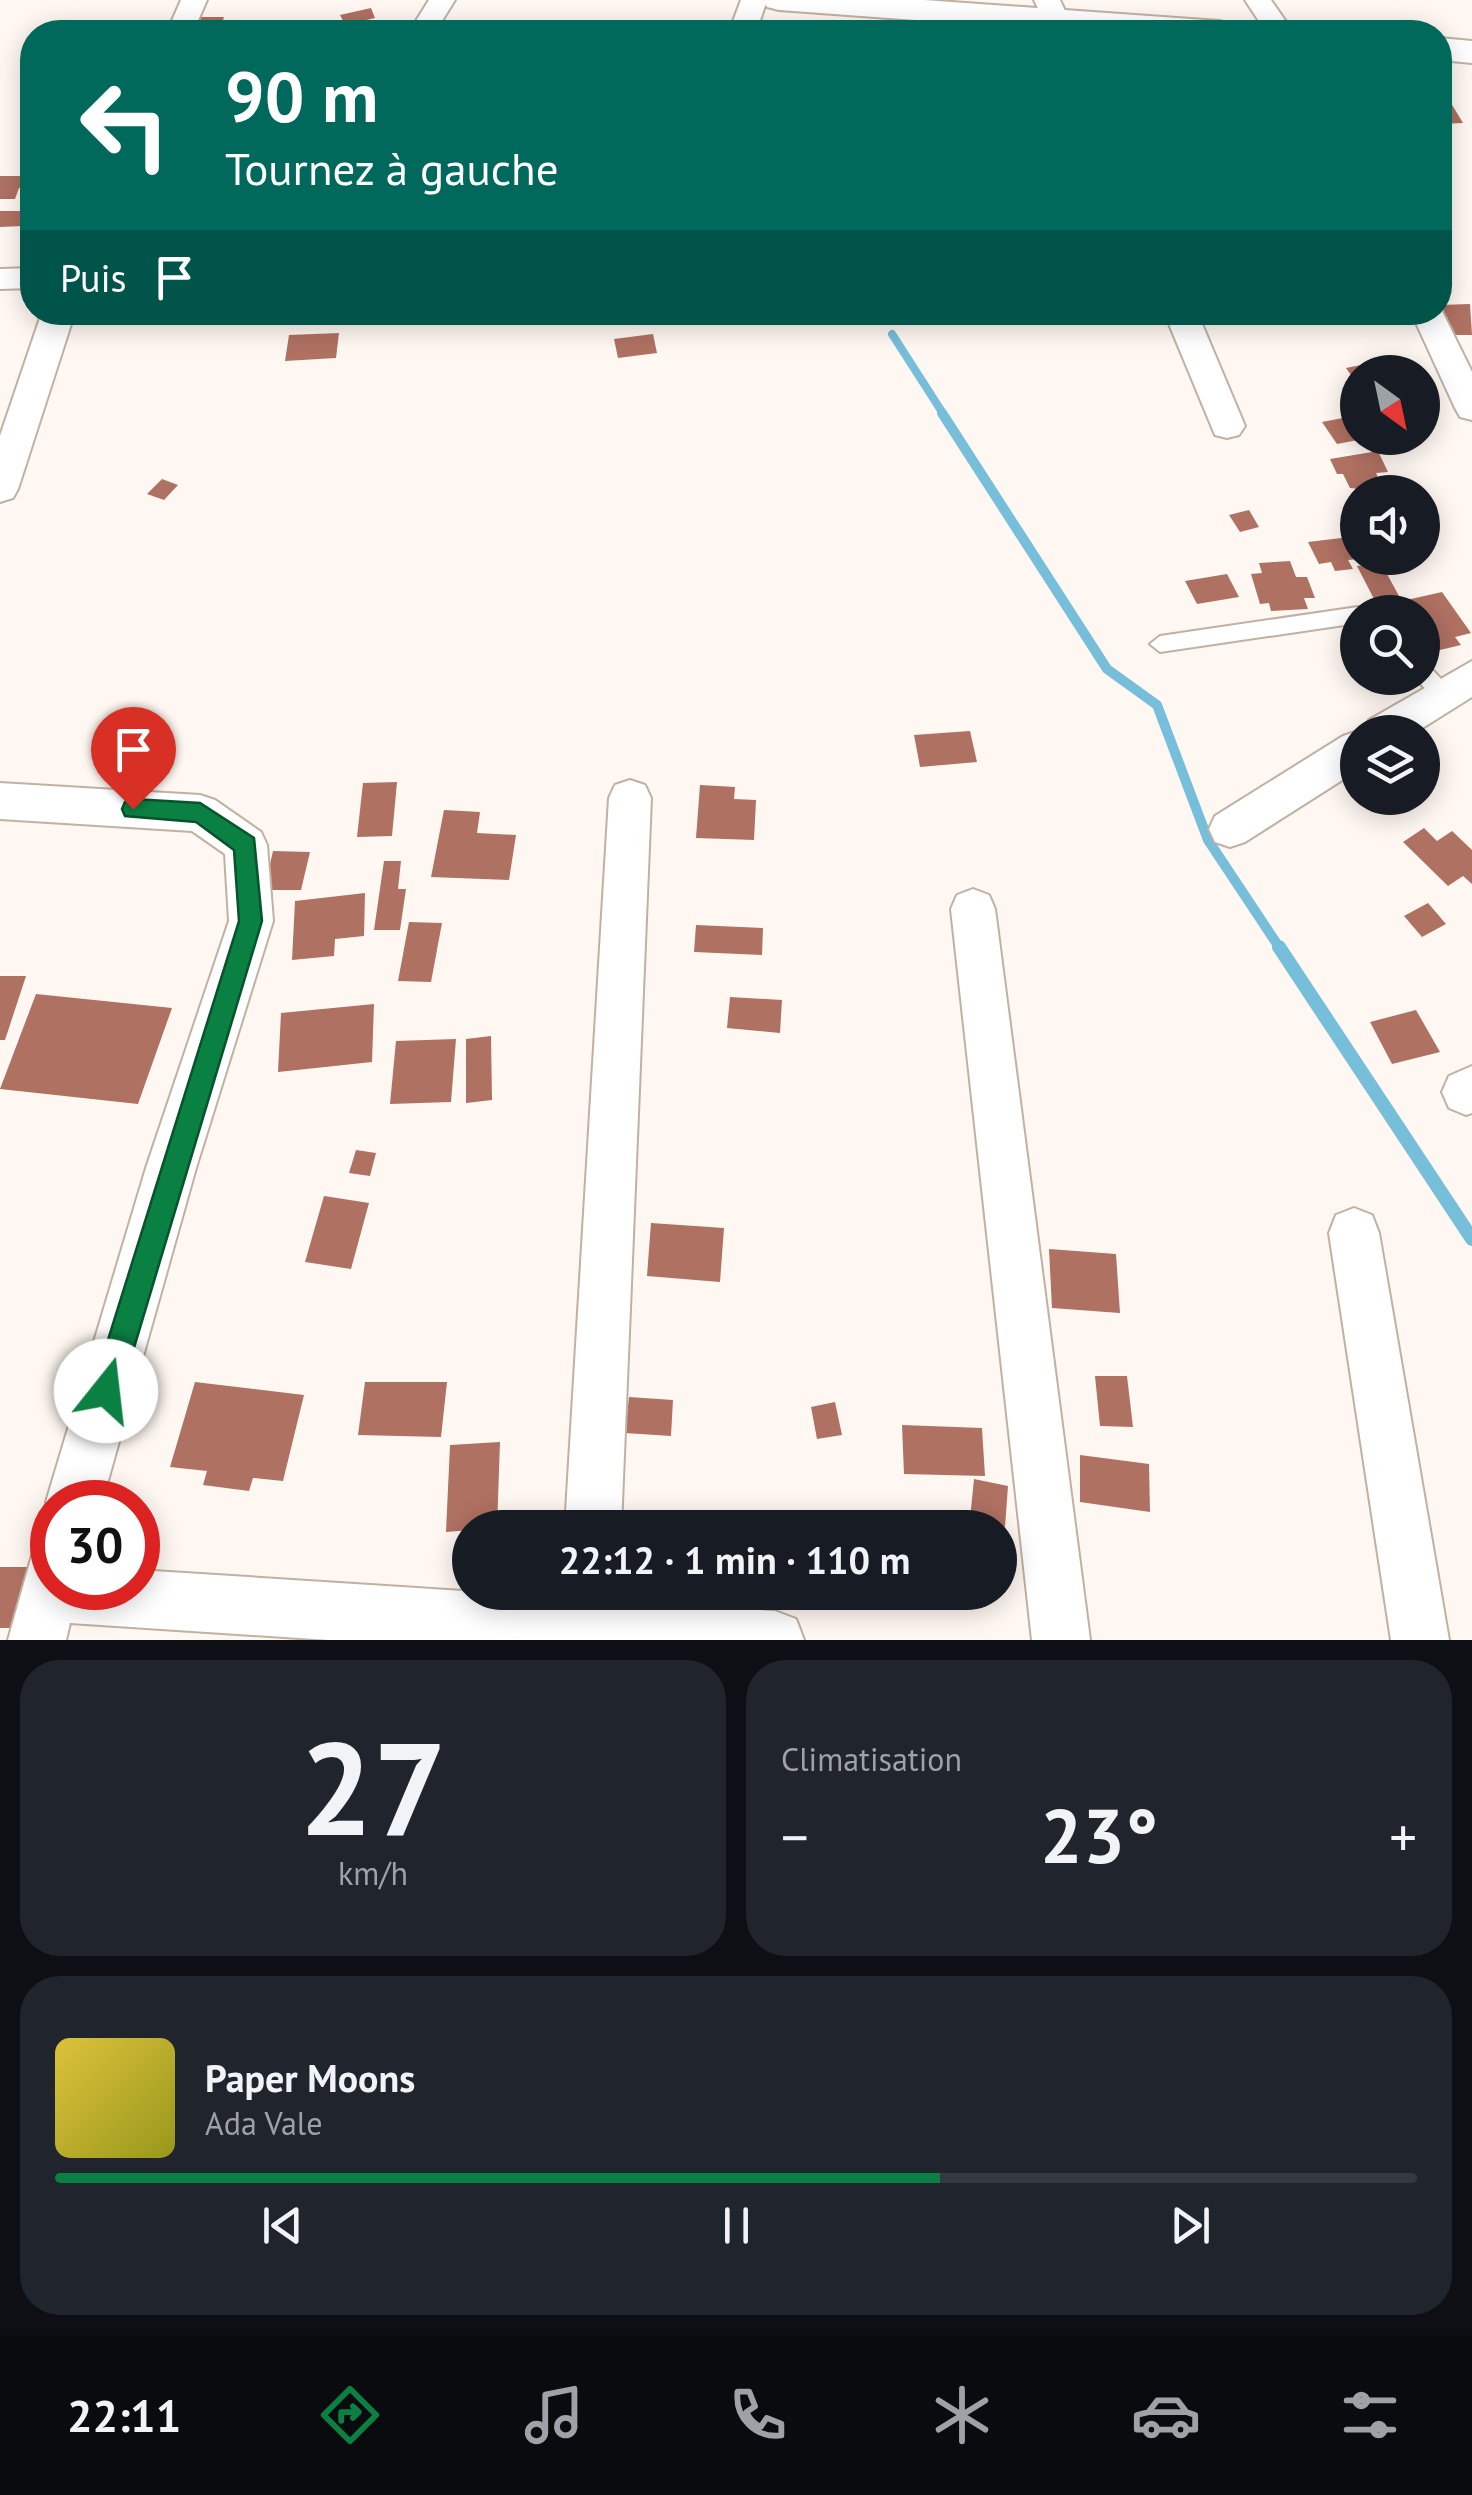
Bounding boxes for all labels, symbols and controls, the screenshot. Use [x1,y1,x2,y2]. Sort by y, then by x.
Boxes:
text: 90 m [225,51,378,141]
icon: left [60,60,190,190]
text: Tournez à gauche [225,139,559,197]
icon: arrive [147,250,202,305]
text: Puis [60,253,127,302]
north arrow [1340,355,1440,455]
map controls [1340,355,1440,815]
button: sound [1340,475,1440,575]
button: search [1340,595,1440,695]
pin [91,707,176,810]
button: layers [1340,715,1440,815]
icon: arrive [106,722,161,777]
position arrow [54,1339,158,1443]
speed limit sign: 30 [30,1480,160,1610]
text: 22:12 · 1 min · 110 m [559,1535,910,1584]
text: 27 [299,1703,447,1871]
text: Climatisation [781,1738,962,1780]
text: 23° [1040,1787,1158,1884]
text: − [781,1801,809,1872]
text: + [1389,1801,1417,1872]
text: km/h [338,1852,408,1894]
text: Paper Moons [205,2053,415,2102]
text: Ada Vale [205,2102,322,2144]
icon: previous [255,2198,310,2253]
icon: pause [709,2198,764,2253]
icon: next [1163,2198,1218,2253]
icon: directions [315,2380,385,2450]
icon: music [519,2380,589,2450]
icon: phone [723,2380,793,2450]
icon: climate [927,2380,997,2450]
icon: car [1131,2380,1201,2450]
icon: filters [1335,2380,1405,2450]
text: 22:11 [67,2386,181,2444]

